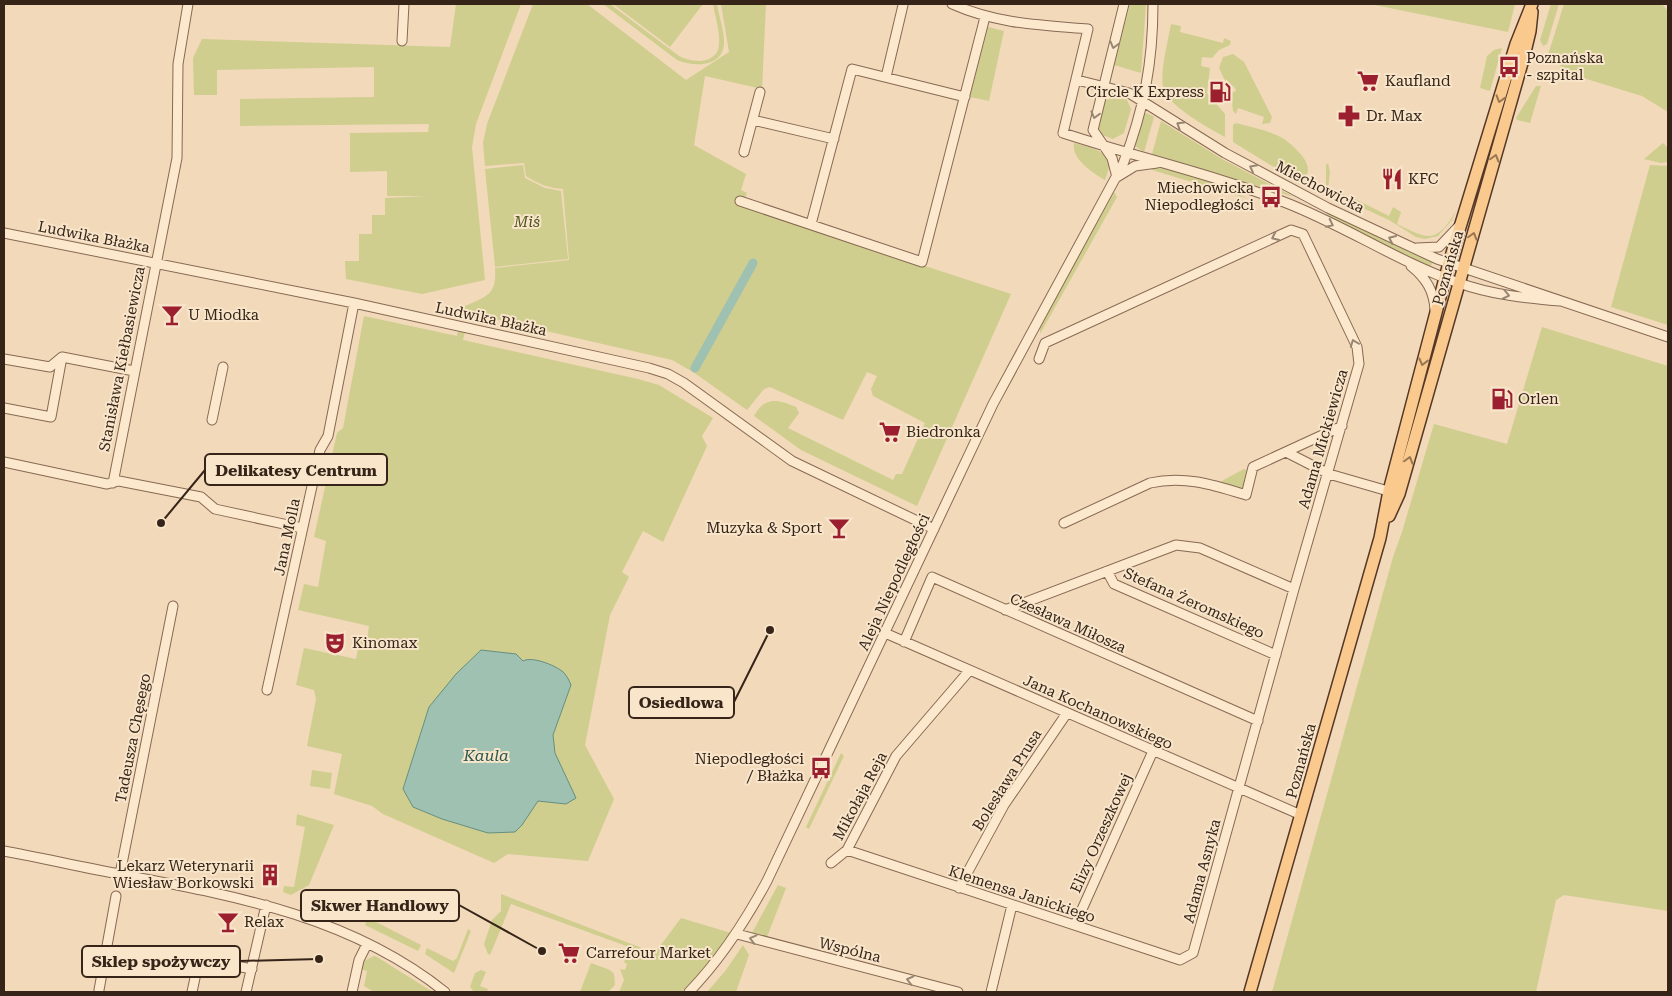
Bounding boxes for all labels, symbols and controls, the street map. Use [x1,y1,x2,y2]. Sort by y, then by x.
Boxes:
one-way arrow [1110,40,1120,49]
place label: Poznańska - szpital [1526,49,1603,84]
bus stop icon: Poznańska - szpital [1496,54,1522,80]
supermarket icon: Kaufland [1355,68,1381,94]
place label: Kaufland [1385,72,1451,90]
fuel station icon: Circle K Express [1207,79,1233,105]
place label: Circle K Express [1086,83,1204,101]
one-way arrow [1495,95,1505,103]
pharmacy icon: Dr. Max [1336,103,1362,129]
place label: Dr. Max [1366,107,1422,125]
one-way arrow [1091,110,1101,119]
one-way arrow [1177,122,1186,132]
one-way arrow [1489,155,1499,163]
street label: Miechowicka [1273,157,1367,217]
one-way arrow [1249,164,1258,174]
restaurant icon: KFC [1379,166,1405,192]
place label: KFC [1408,170,1439,188]
place label: Miechowicka Niepodległości [1145,179,1254,214]
bus stop icon: Miechowicka Niepodległości [1258,184,1284,210]
park label: Miś [513,213,540,231]
street label: Ludwika Błażka [37,217,151,257]
one-way arrow [1324,218,1333,228]
street label: Poznańska [1429,228,1467,308]
one-way arrow [1271,231,1280,241]
one-way arrow [1467,232,1477,241]
one-way arrow [1388,235,1397,245]
street label: Stanisława Kiełbasiewicza [95,265,149,453]
one-way arrow [1502,289,1511,300]
street label: Ludwika Błażka [434,298,548,340]
bar icon: U Miodka [159,302,185,328]
place label: U Miodka [188,306,259,324]
one-way arrow [1350,340,1360,348]
one-way arrow [1418,357,1429,366]
street label: Adama Mickiewicza [1294,367,1352,511]
fuel station icon: Orlen [1489,386,1515,412]
place label: Orlen [1518,390,1559,408]
supermarket icon: Biedronka [877,419,903,445]
place label: Biedronka [906,423,981,441]
callout: Delikatesy Centrum [205,454,387,485]
one-way arrow [1403,455,1414,464]
text: Delikatesy Centrum [215,461,377,480]
street label: Jana Molla [270,497,304,577]
street label: Aleja Niepodległości [854,510,934,653]
bar icon: Muzyka & Sport [826,515,852,541]
place label: Muzyka & Sport [706,519,822,537]
street label: Stefana Żeromskiego [1121,564,1267,642]
street label: Czesława Miłosza [1007,589,1129,657]
theatre icon: Kinomax [322,630,348,656]
place label: Kinomax [352,634,418,652]
street label: Jana Kochanowskiego [1020,671,1176,753]
street label: Tadeusza Chęsego [112,672,154,804]
callout: Osiedlowa [629,687,734,718]
text: Osiedlowa [639,693,724,712]
street label: Poznańska [1282,721,1320,801]
street label: Bolesława Prusa [969,726,1045,834]
water label: Kaula [462,746,509,765]
street label: Mikołaja Reja [829,749,891,843]
place label: Niepodległości / Błażka [695,750,804,785]
bus stop icon: Niepodległości / Błażka [808,755,834,781]
street label: Elizy Orzeszkowej [1067,770,1135,896]
street label: Adama Asnyka [1179,817,1225,925]
place label: Lekarz Weterynarii Wiesław Borkowski [113,857,254,892]
building icon: Lekarz Weterynarii Wiesław Borkowski [257,862,283,888]
street label: Klemensa Janickiego [946,862,1098,926]
callout: Skwer Handlowy [301,890,459,921]
text: Skwer Handlowy [311,896,449,915]
bar icon: Relax [215,909,241,935]
place label: Relax [244,913,284,931]
street label: Wspólna [817,934,883,966]
one-way arrow [749,935,758,945]
supermarket icon: Carrefour Market [556,940,582,966]
place label: Carrefour Market [586,944,711,962]
callout: Sklep spożywczy [82,946,240,977]
text: Sklep spożywczy [92,952,231,971]
one-way arrow [906,975,915,986]

